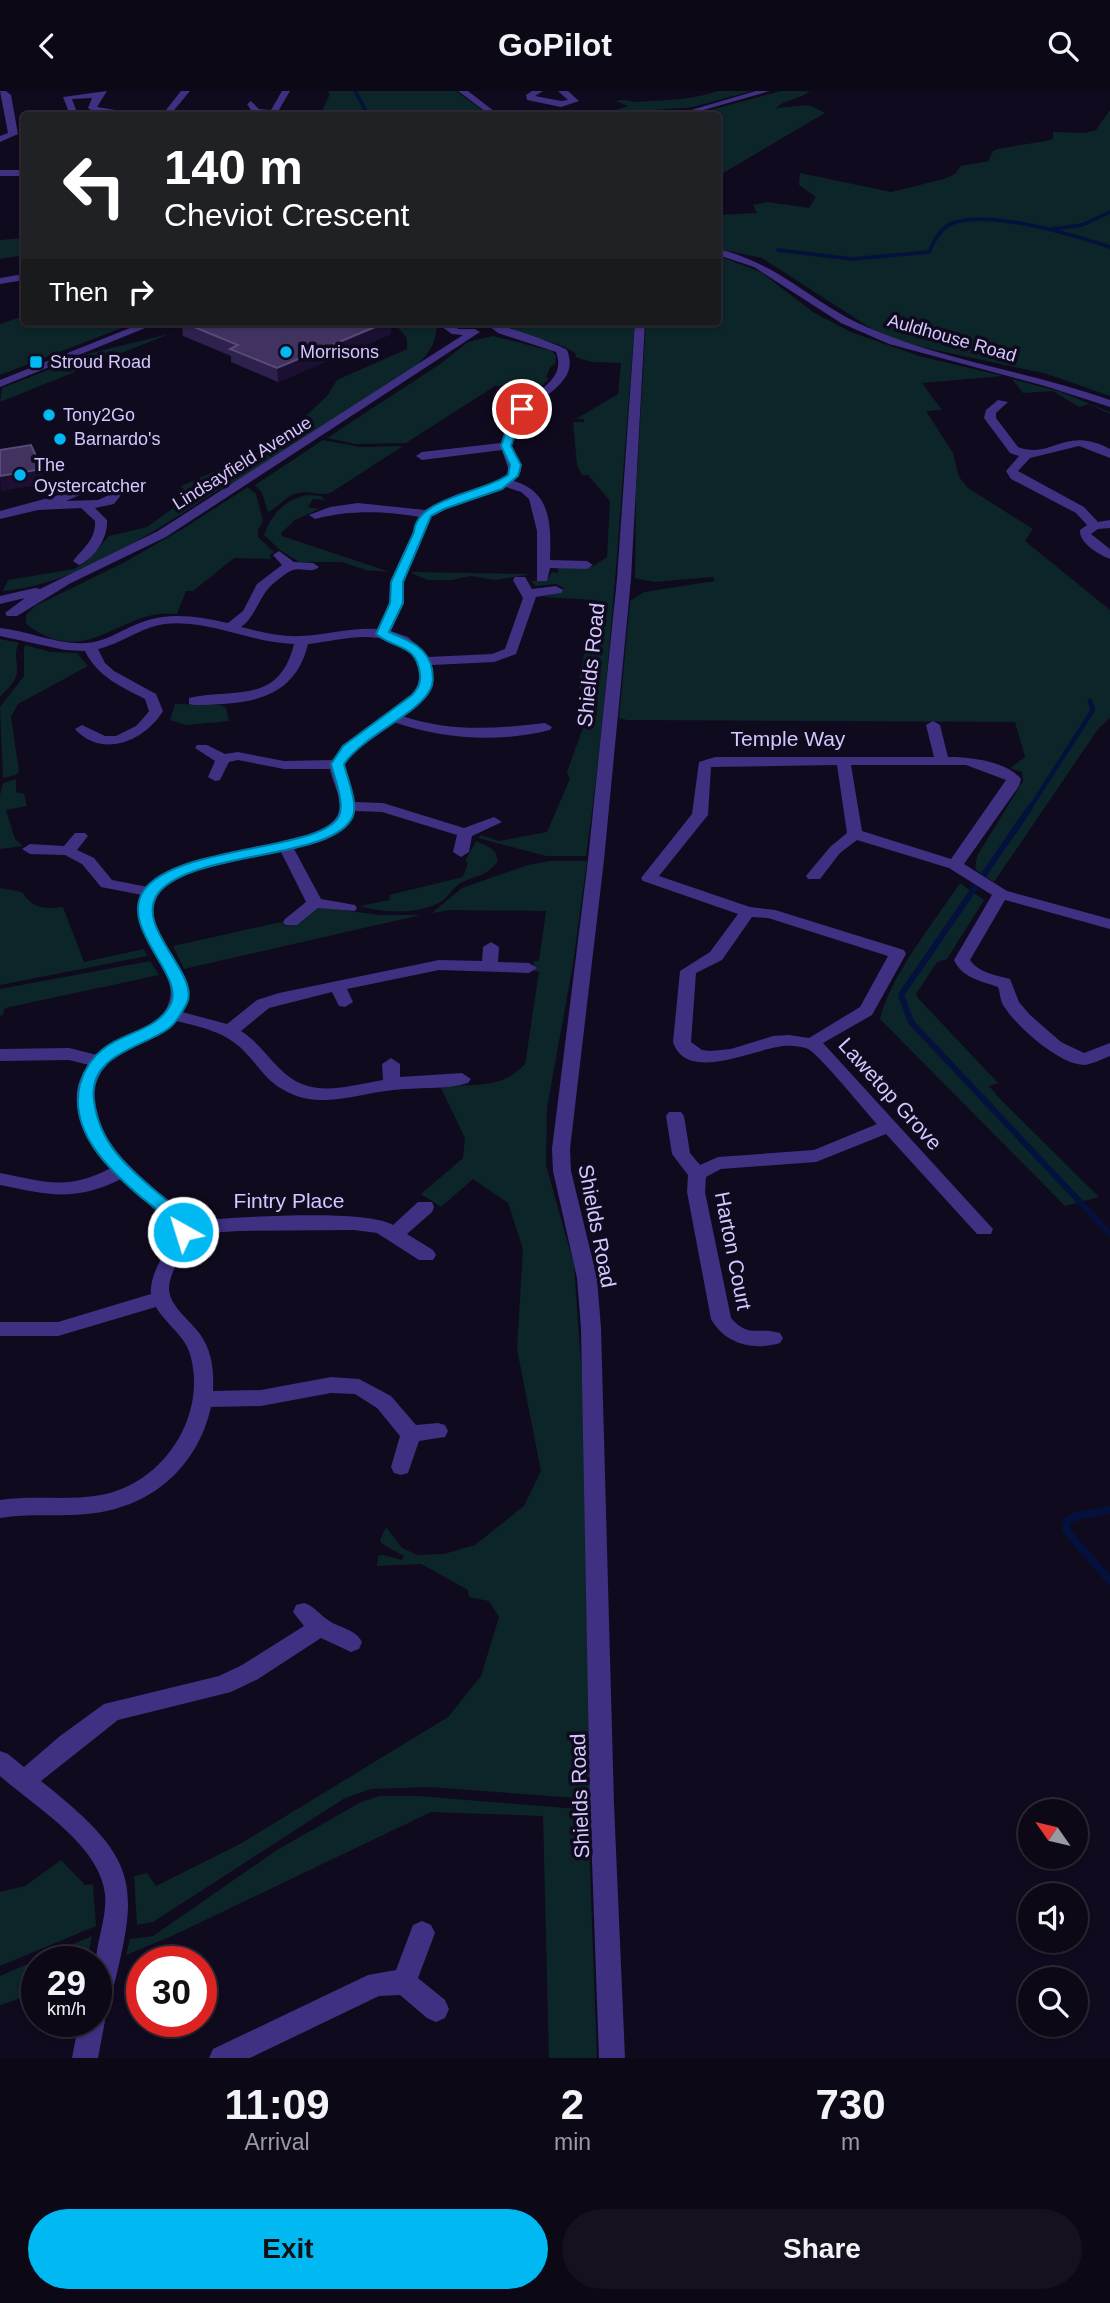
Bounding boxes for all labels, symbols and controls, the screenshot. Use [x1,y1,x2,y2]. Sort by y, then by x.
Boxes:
icon: back [28,27,66,65]
text: GoPilot [498,27,612,63]
icon: search [1044,27,1082,65]
icon: left [49,140,140,231]
text: 140 m [164,140,303,194]
text: Cheviot Crescent [164,197,409,233]
icon: right [122,273,160,311]
text: Then [49,277,108,307]
street label: Auldhouse Road [885,310,1019,366]
place label: Morrisons [300,342,379,362]
marker: Morrisons [278,344,294,360]
place label: Stroud Road [50,352,151,372]
marker: Stroud Road [28,354,44,370]
pin [492,379,552,439]
icon: arrive [503,390,541,428]
place label: Tony2Go [63,405,135,425]
marker: Tony2Go [41,407,57,423]
street label: Lindsayfield Avenue [169,412,315,514]
place label: Barnardo's [74,429,160,449]
marker: Barnardo's [52,431,68,447]
place label: The Oystercatcher [34,455,146,496]
marker: The Oystercatcher [12,467,28,483]
street label: Shields Road [573,602,608,728]
street label: Temple Way [731,727,846,750]
street label: Lawetop Grove [834,1033,947,1154]
street label: Shields Road [574,1162,621,1289]
street label: Fintry Place [234,1189,344,1212]
street label: Harton Court [711,1190,756,1312]
position arrow [146,1195,220,1269]
street label: Shields Road [566,1733,593,1859]
north arrow [1018,1799,1088,1869]
map controls [1018,1799,1088,2037]
button: sound [1018,1883,1088,1953]
speed limit sign: 30 [126,1946,217,2037]
text: 29 [47,1963,86,2002]
button: search [1018,1967,1088,2037]
text: km/h [47,1999,86,2019]
text: 11:09 [224,2081,330,2128]
text: 2 [561,2081,584,2128]
text: 730 [815,2081,886,2128]
text: Arrival [244,2129,310,2155]
text: min [554,2129,591,2155]
text: m [841,2129,860,2155]
button: Exit [28,2209,548,2289]
button: Share [562,2209,1082,2289]

